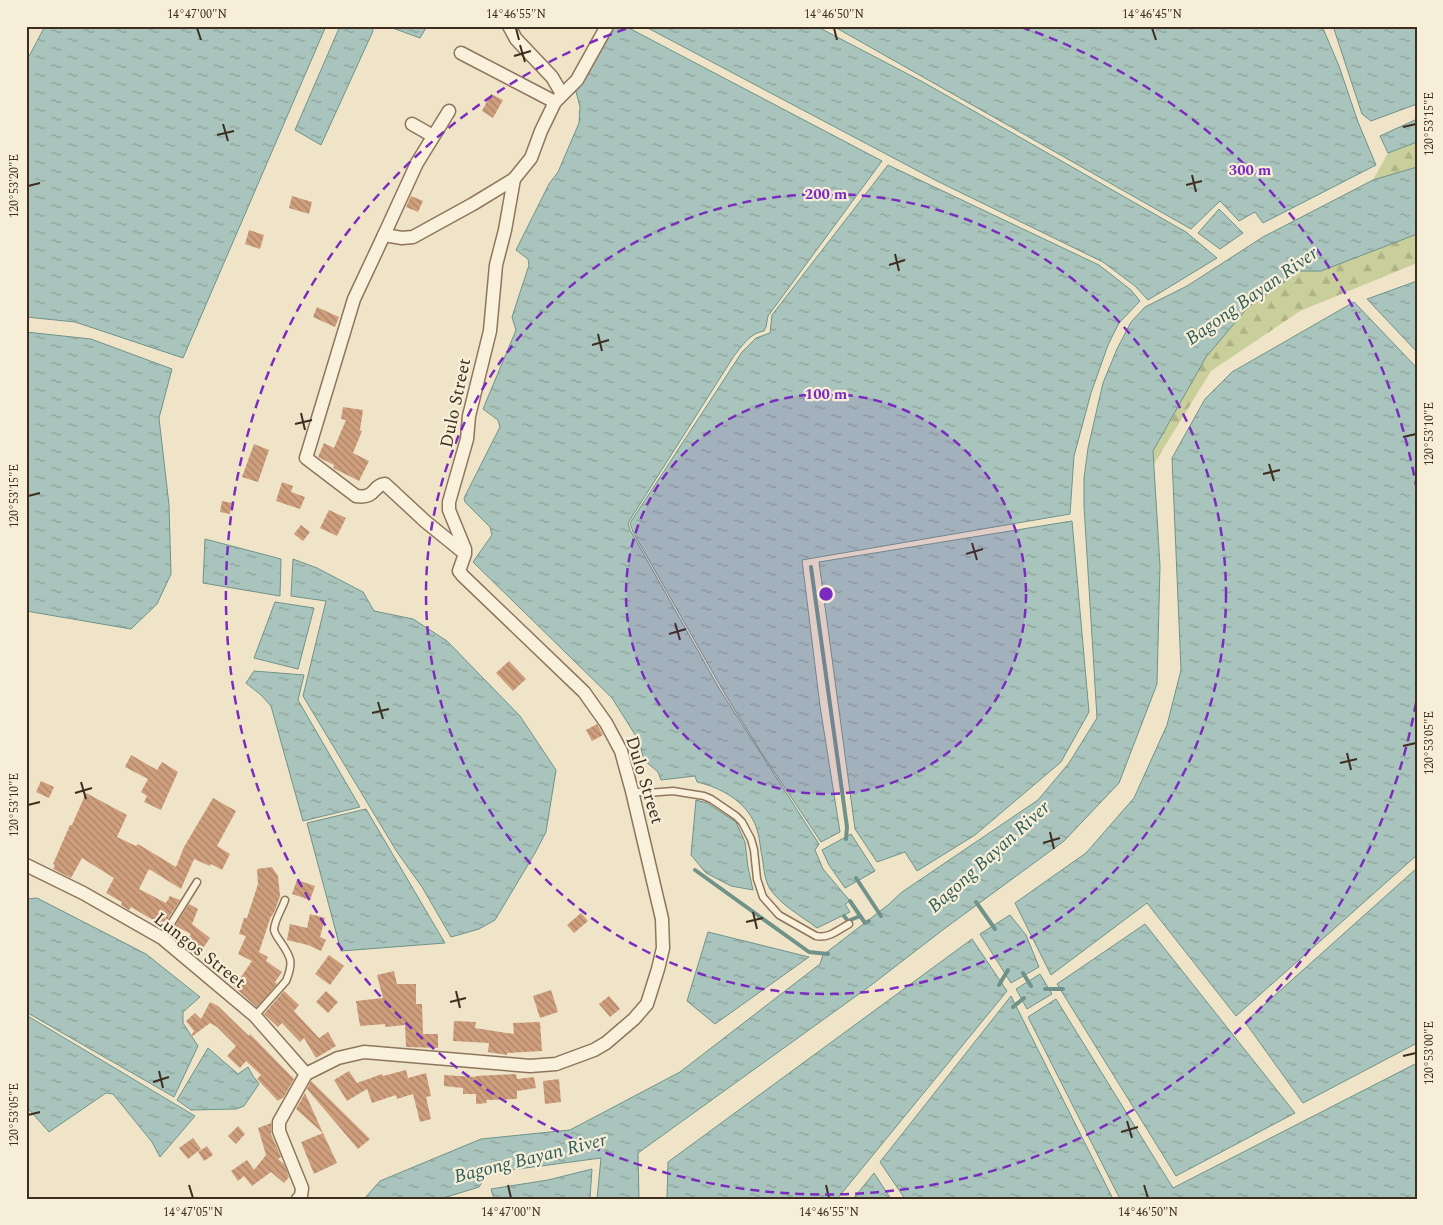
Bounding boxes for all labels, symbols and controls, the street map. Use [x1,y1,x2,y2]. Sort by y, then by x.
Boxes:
text: 14°47'00"N [167,5,227,24]
text: 14°46'55"N [486,5,546,24]
text: 14°46'50"N [804,5,864,24]
text: 14°46'45"N [1122,5,1182,24]
text: 120°53'15"E [1420,92,1439,156]
text: 120°53'20"E [5,154,24,218]
text: 300 m [1229,159,1272,182]
text: 200 m [805,183,848,206]
water label: Bagong Bayan River [1179,239,1325,353]
street label: Dulo Street [433,356,478,450]
text: 100 m [805,383,848,406]
text: 120°53'10"E [1420,402,1439,466]
text: 120°53'15"E [5,464,24,528]
centre of rings [817,585,835,603]
text: 120°53'05"E [1420,711,1439,775]
street label: Dulo Street [618,733,671,828]
text: 120°53'10"E [5,773,24,837]
water label: Bagong Bayan River [921,794,1057,920]
street label: Lungos Street [148,906,252,995]
text: 120°53'00"E [1420,1021,1439,1085]
text: 120°53'05"E [5,1083,24,1147]
water label: Bagong Bayan River [451,1125,610,1191]
text: 14°47'05"N [163,1203,223,1222]
text: 14°47'00"N [481,1203,541,1222]
text: 14°46'55"N [799,1203,859,1222]
text: 14°46'50"N [1118,1203,1178,1222]

